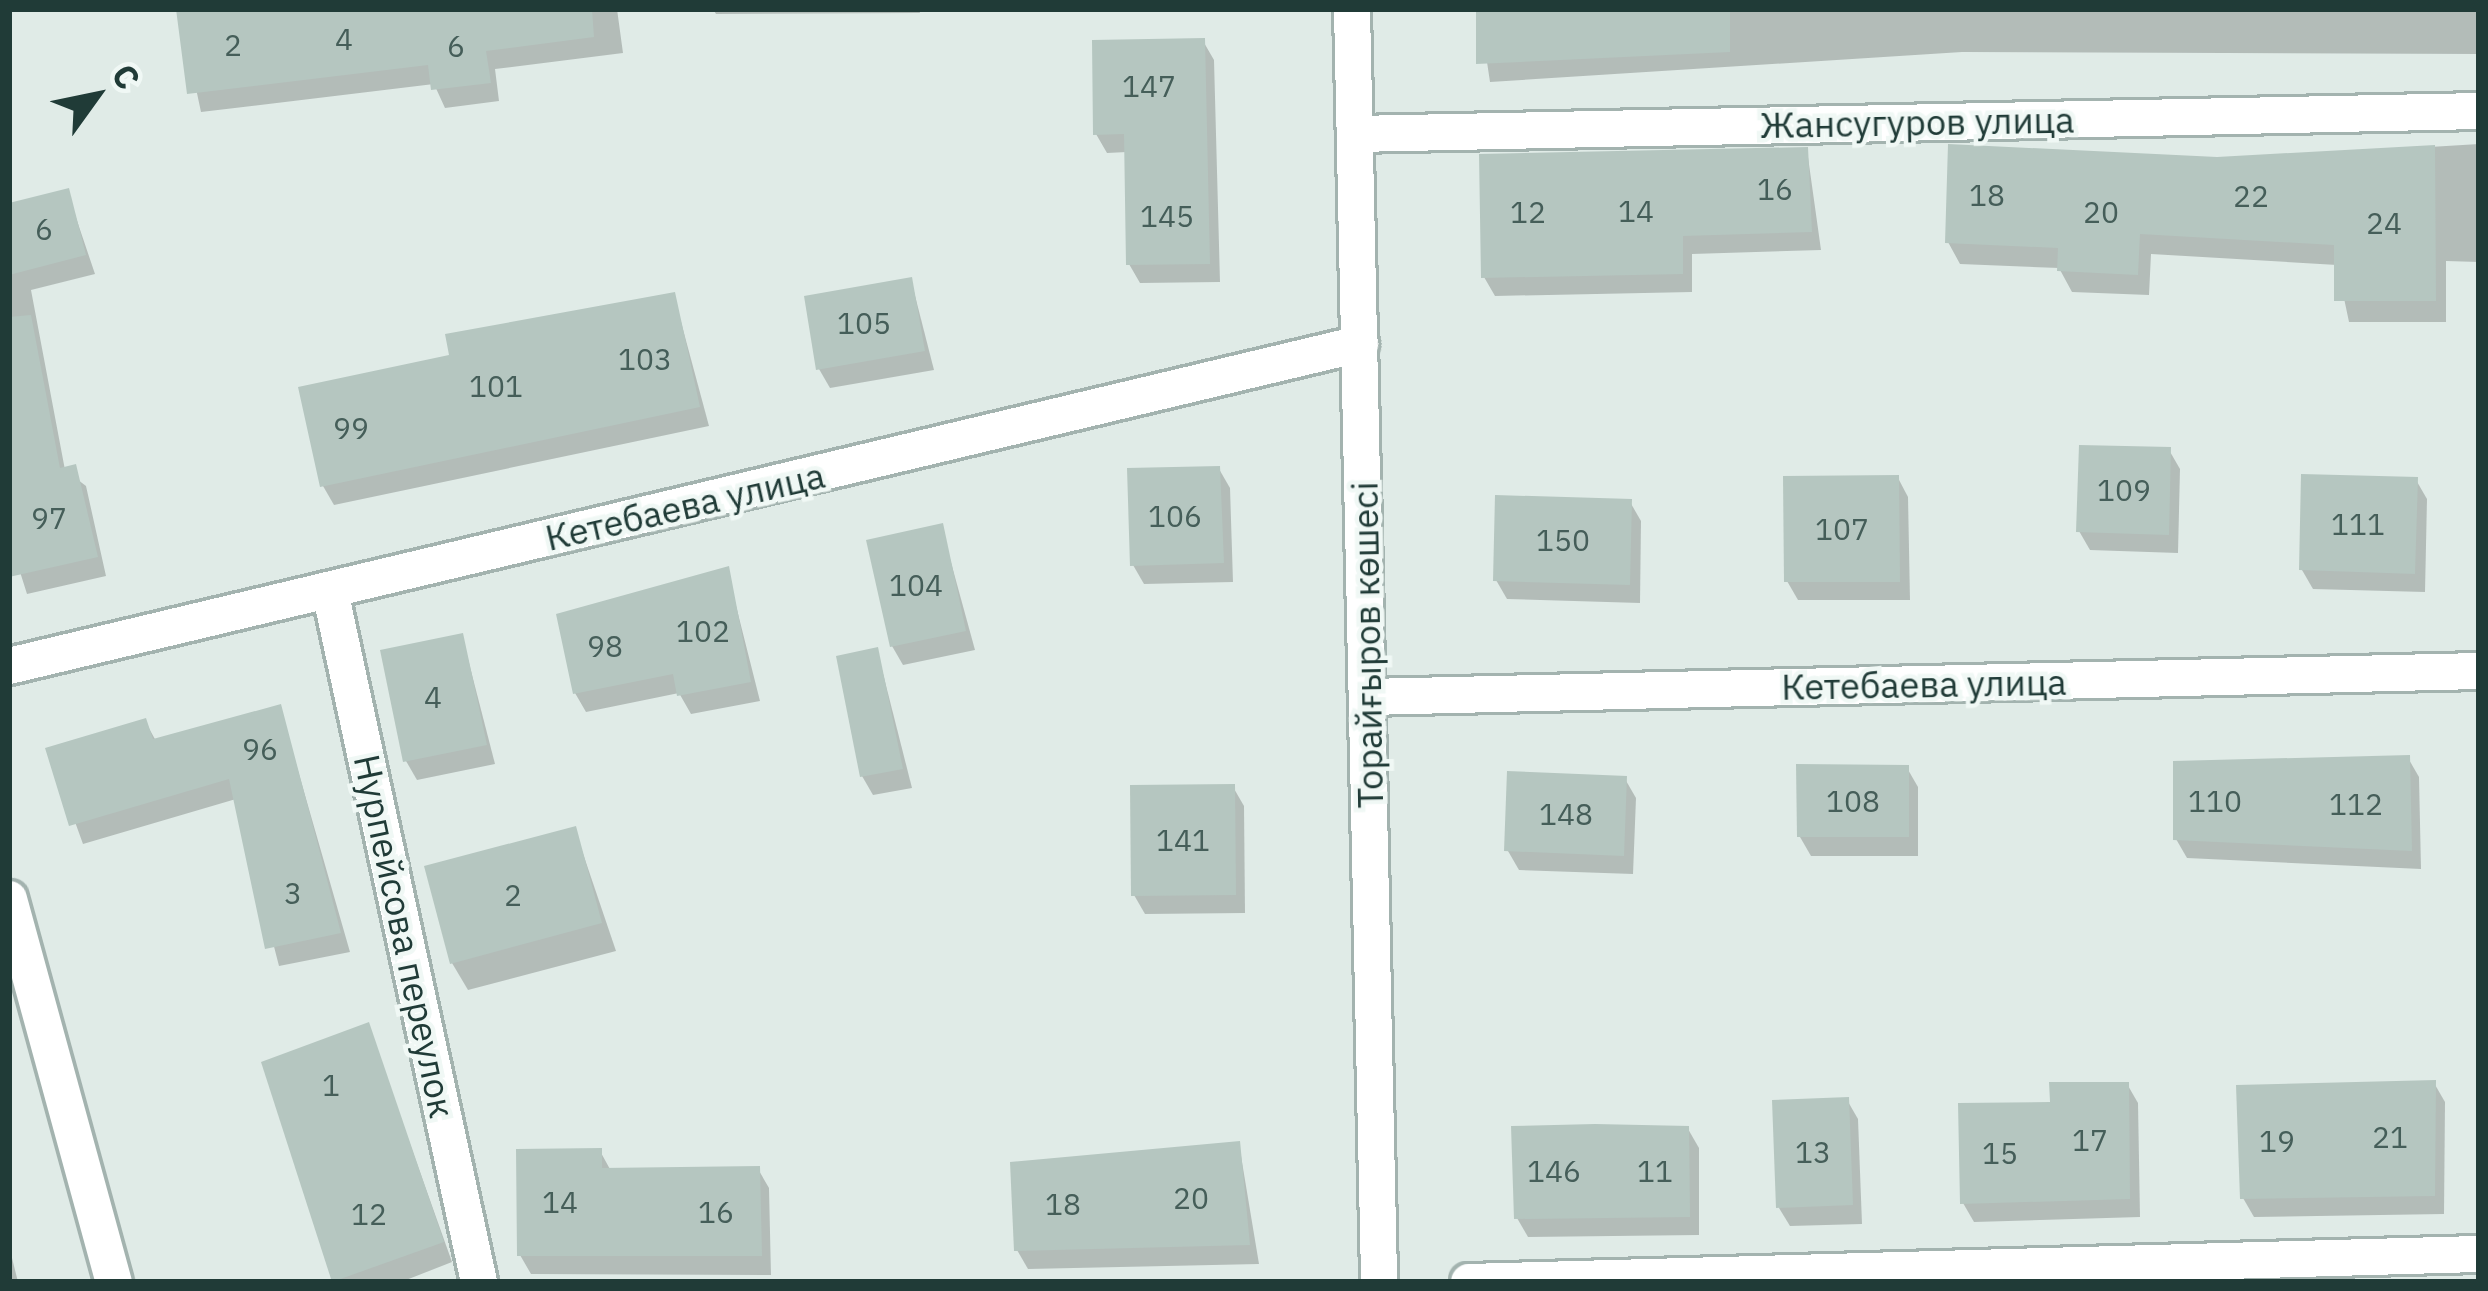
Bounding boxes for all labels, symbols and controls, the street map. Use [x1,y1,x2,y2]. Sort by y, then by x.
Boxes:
house number: 4 [335,21,353,57]
house number: 2 [224,27,242,63]
house number: 6 [447,28,465,64]
north arrow [36,36,156,156]
text: С [103,55,150,97]
house number: 147 [1122,68,1176,104]
street label: Жансугуров улица [1759,98,2075,146]
house number: 16 [1757,171,1793,207]
house number: 18 [1969,177,2005,213]
house number: 22 [2233,178,2269,214]
house number: 14 [1618,193,1654,229]
house number: 12 [1510,194,1546,230]
house number: 20 [2083,194,2119,230]
house number: 145 [1140,198,1194,234]
house number: 24 [2366,205,2402,241]
house number: 6 [35,211,53,247]
house number: 105 [837,305,891,341]
house number: 103 [618,341,672,377]
house number: 101 [469,368,523,404]
house number: 99 [333,410,369,446]
street label: Кетебаева улица [541,453,829,559]
house number: 109 [2097,472,2151,508]
street label: Торайғыров көшесі [1343,481,1391,809]
house number: 106 [1148,498,1202,534]
house number: 97 [31,500,67,536]
house number: 111 [2331,506,2385,542]
house number: 107 [1815,511,1869,547]
house number: 150 [1536,522,1590,558]
house number: 104 [889,567,943,603]
house number: 102 [676,613,730,649]
house number: 98 [587,628,623,664]
street label: Кетебаева улица [1781,660,2067,708]
house number: 4 [424,679,442,715]
house number: 96 [242,731,278,767]
street label: Нурпейсова переулок [345,751,465,1121]
house number: 108 [1826,783,1880,819]
house number: 110 [2188,783,2242,819]
house number: 112 [2329,786,2383,822]
house number: 148 [1539,796,1593,832]
house number: 141 [1156,822,1210,858]
house number: 3 [284,875,302,911]
house number: 2 [504,877,522,913]
house number: 1 [322,1067,340,1103]
house number: 21 [2372,1119,2408,1155]
house number: 17 [2072,1122,2108,1158]
house number: 19 [2259,1123,2295,1159]
house number: 13 [1795,1134,1831,1170]
house number: 15 [1982,1135,2018,1171]
house number: 146 [1527,1153,1581,1189]
house number: 11 [1637,1153,1673,1189]
house number: 20 [1173,1180,1209,1216]
house number: 14 [542,1184,578,1220]
house number: 18 [1045,1186,1081,1222]
house number: 16 [698,1194,734,1230]
house number: 12 [351,1196,387,1232]

